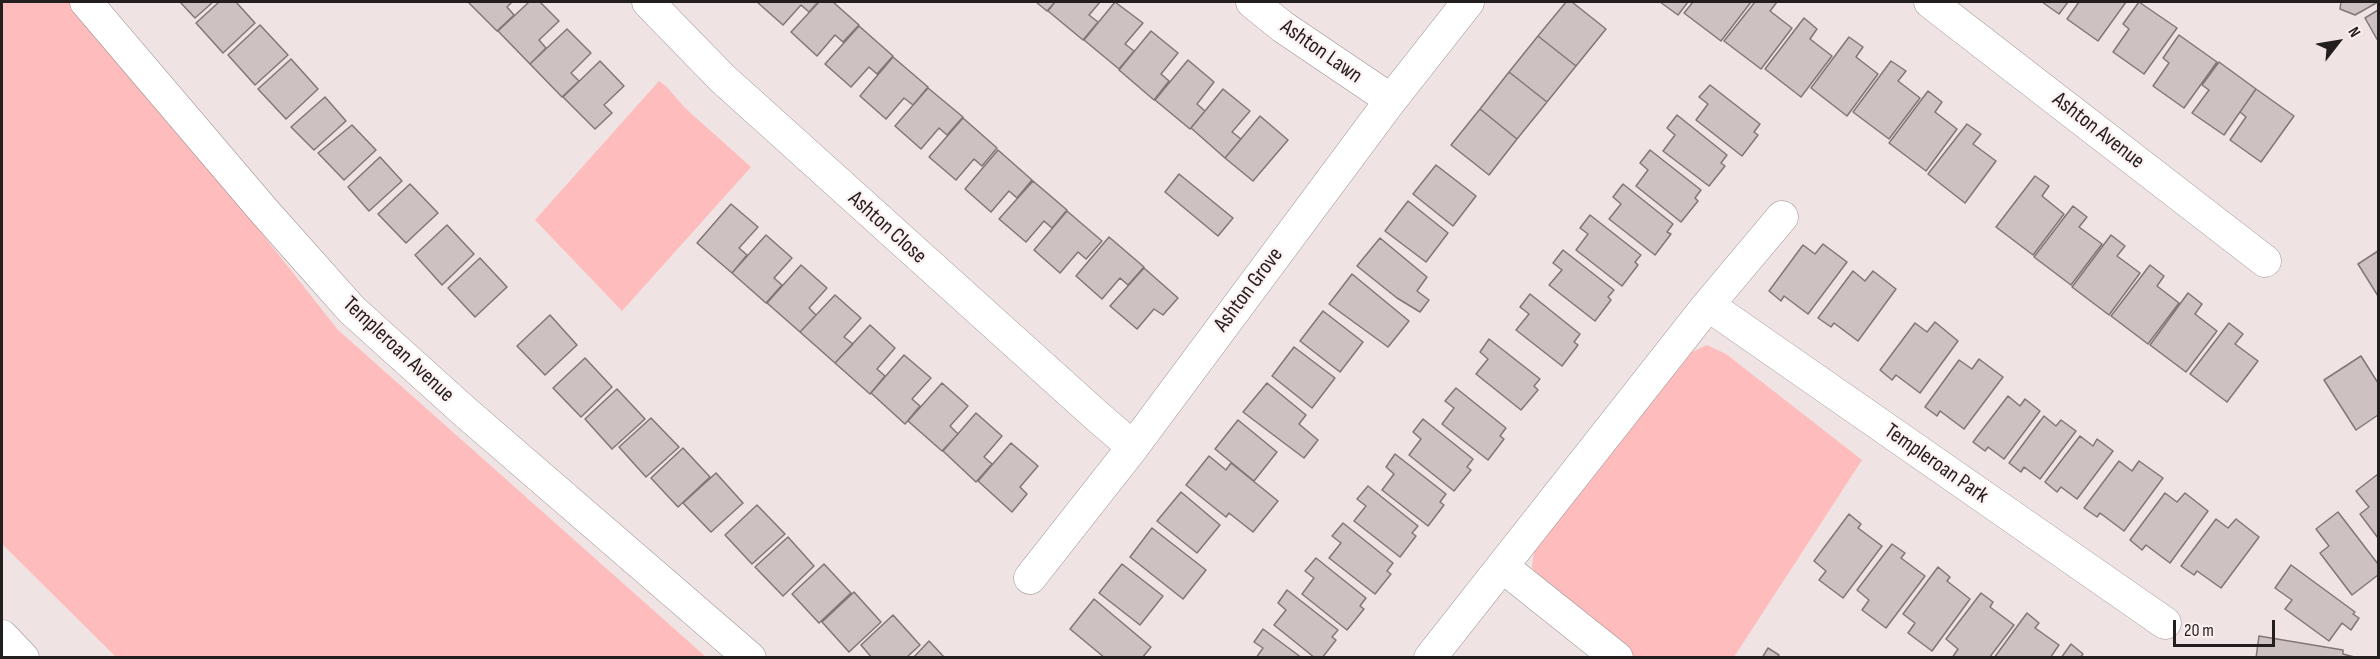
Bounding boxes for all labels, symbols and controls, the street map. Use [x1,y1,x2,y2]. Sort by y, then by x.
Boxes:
north arrow [2308,12,2368,72]
street label: Ashton Lawn [1275,14,1367,90]
text: N [2344,24,2364,41]
street label: Ashton Avenue [2047,87,2149,175]
street label: Ashton Close [842,186,932,270]
street label: Ashton Grove [1209,243,1289,337]
street label: Templeroan Avenue [337,292,459,408]
street label: Templeroan Park [1879,418,1993,510]
scale bar [2176,608,2278,646]
text: 20 m [2184,620,2214,641]

